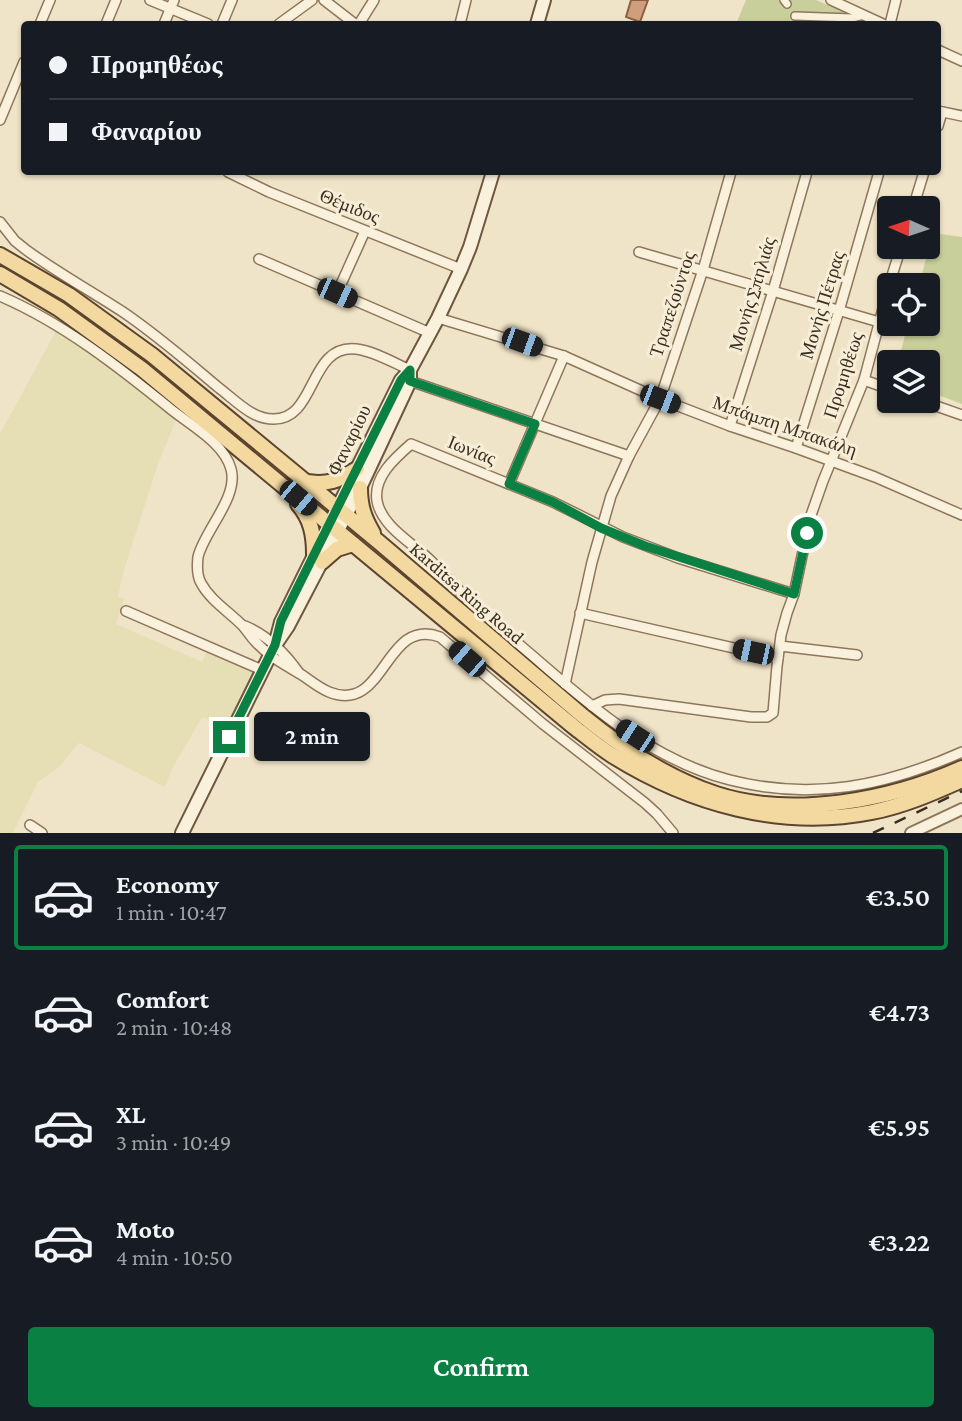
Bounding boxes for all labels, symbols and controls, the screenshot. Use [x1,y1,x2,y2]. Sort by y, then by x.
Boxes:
text: Προμηθέως [91,50,222,79]
text: Φαναρίου [91,117,202,146]
street label: Θέμιδος [317,184,384,228]
north arrow [877,196,940,259]
map controls [877,196,940,413]
street label: Μονής Σπηλιάς [725,234,780,354]
street label: Τραπεζούντος [645,248,699,360]
street label: Μονής Πέτρας [796,248,849,362]
button: locate [877,273,940,336]
car [314,275,361,311]
car [499,325,546,359]
street label: Προμηθέως [819,329,867,421]
button: layers [877,350,940,413]
car [637,382,684,416]
street label: Μπάμπη Μπακάλη [710,391,860,461]
street label: Φαναρίου [323,401,375,479]
street label: Ιωνίας [445,431,500,469]
car [276,476,321,520]
route start [791,517,823,549]
street label: Karditsa Ring Road [406,538,528,648]
car [445,637,490,681]
car [731,637,776,667]
callout: 2 min [254,712,369,762]
car [612,716,659,756]
route end [213,721,245,753]
text: 2 min [285,723,339,749]
icon: car [32,866,95,929]
text: Economy [116,870,219,899]
text: €3.50 [866,883,930,912]
text: 1 min · 10:47 [116,899,227,925]
icon: car [32,981,95,1044]
text: Comfort [116,985,209,1014]
text: €4.73 [869,998,930,1027]
text: 2 min · 10:48 [116,1014,232,1040]
icon: car [32,1096,95,1159]
text: XL [116,1100,145,1129]
text: €5.95 [868,1113,930,1142]
text: 3 min · 10:49 [116,1129,231,1155]
icon: car [32,1211,95,1274]
text: Moto [116,1215,175,1244]
text: €3.22 [868,1228,930,1257]
text: 4 min · 10:50 [116,1244,233,1270]
button: Confirm [28,1327,934,1407]

